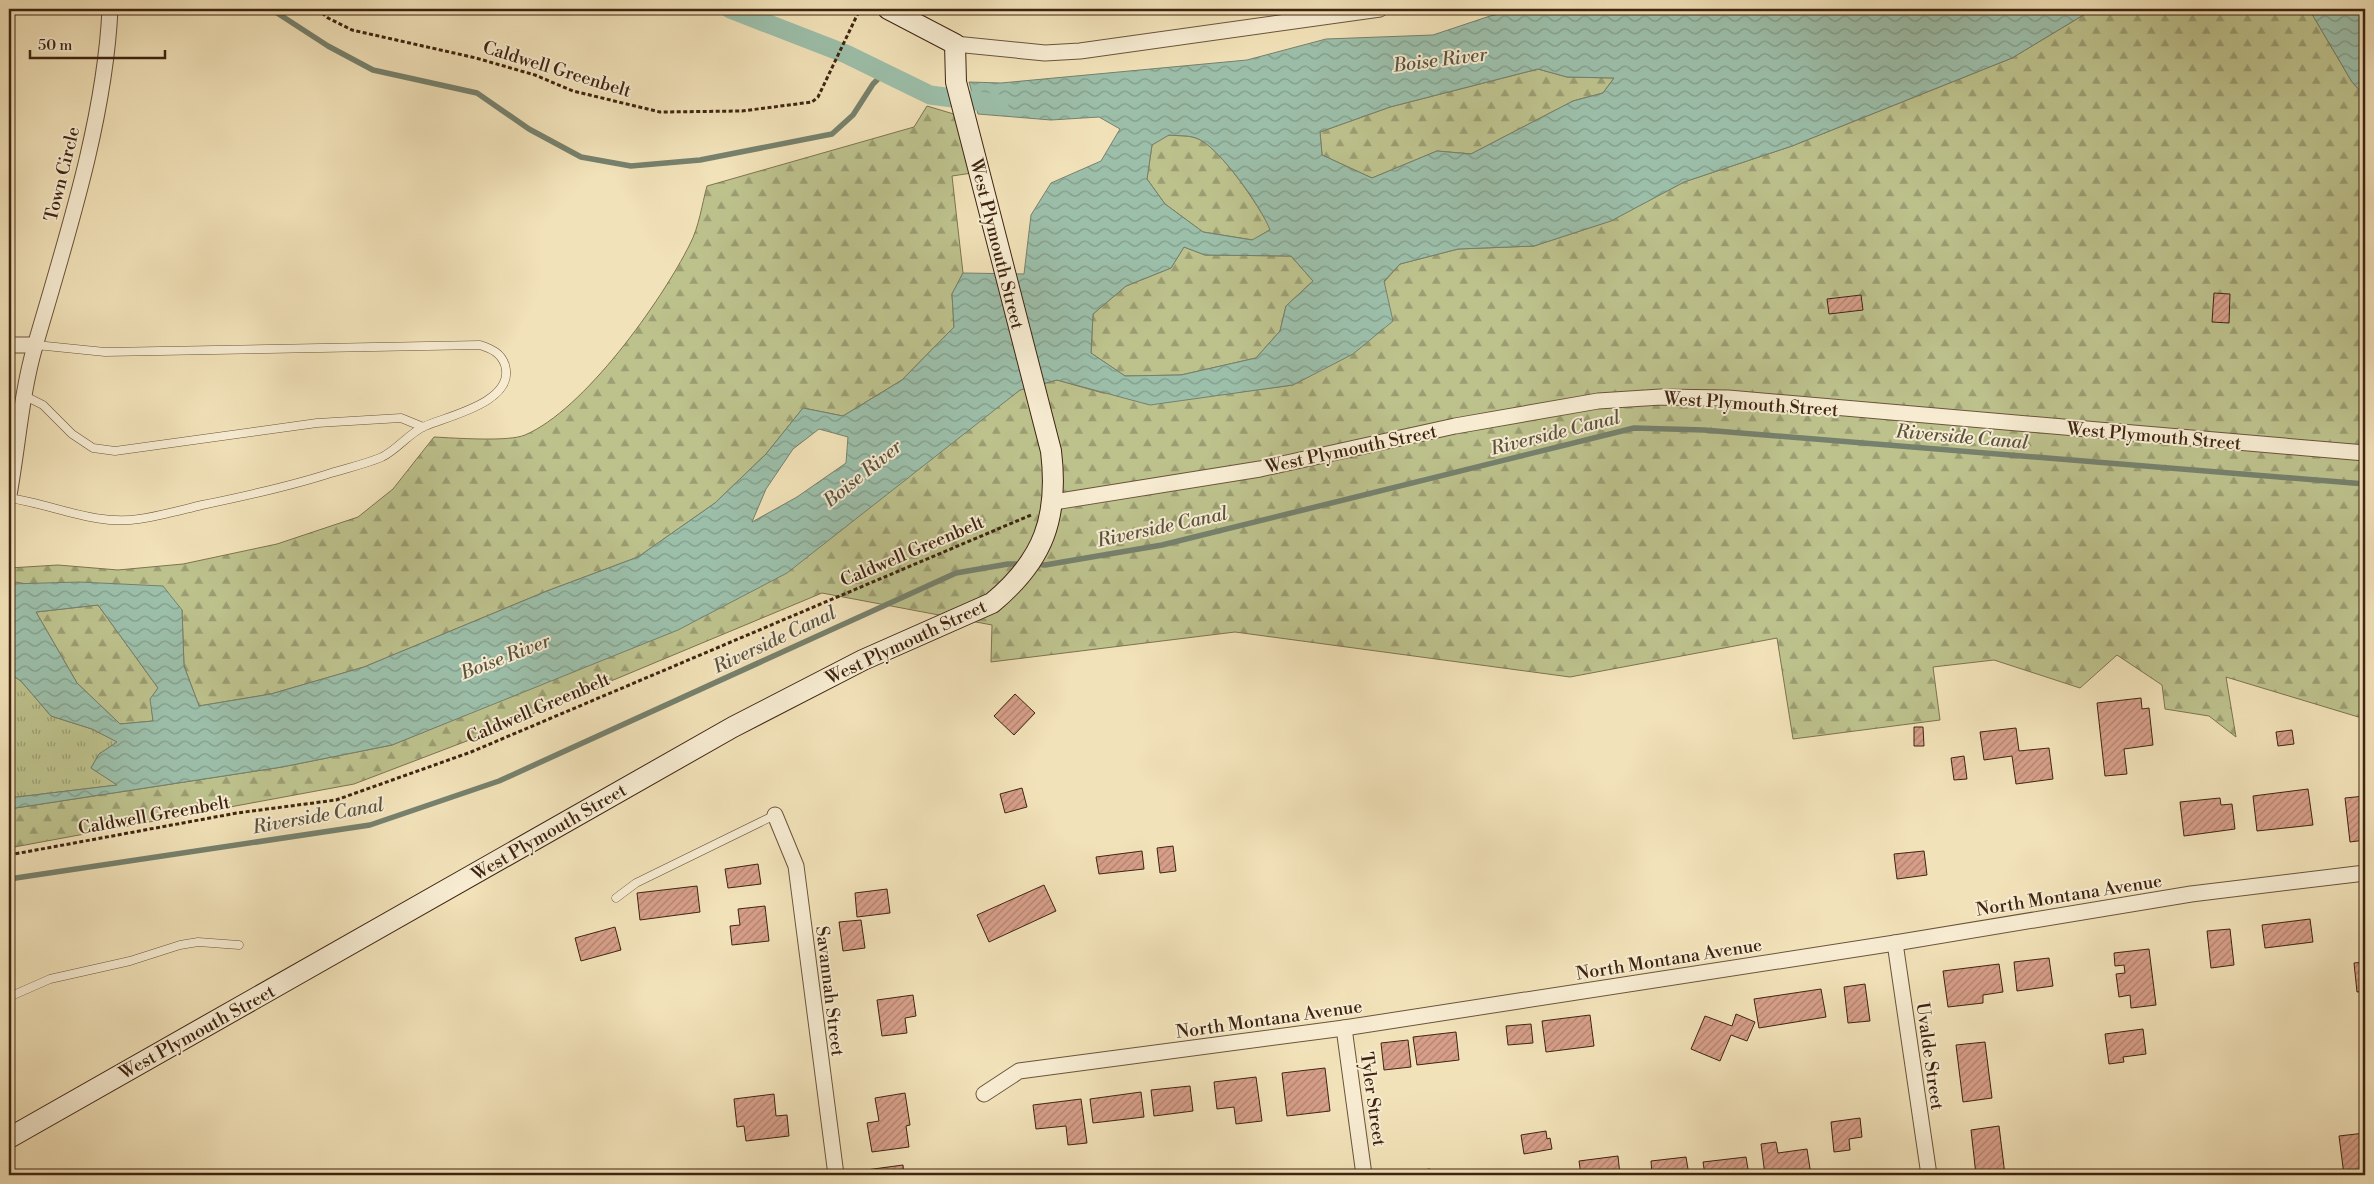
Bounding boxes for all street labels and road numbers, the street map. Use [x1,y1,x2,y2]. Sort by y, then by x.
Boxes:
street label: Caldwell Greenbelt [480,36,634,103]
street label: Town Circle [40,124,85,224]
street label: West Plymouth Street [964,156,1029,332]
street label: West Plymouth Street [1662,387,1840,422]
street label: West Plymouth Street [2065,417,2243,456]
street label: West Plymouth Street [1262,420,1440,479]
street label: Caldwell Greenbelt [837,511,988,592]
street label: West Plymouth Street [821,595,991,690]
street label: Caldwell Greenbelt [463,668,614,749]
street label: West Plymouth Street [467,778,631,887]
street label: Caldwell Greenbelt [76,791,232,840]
street label: North Montana Avenue [1974,869,2164,922]
street label: Savannah Street [810,925,849,1058]
street label: North Montana Avenue [1574,933,1764,986]
street label: West Plymouth Street [114,980,280,1085]
street label: North Montana Avenue [1174,995,1364,1044]
street label: Uvalde Street [1911,1001,1949,1112]
street label: Tyler Street [1355,1051,1391,1148]

